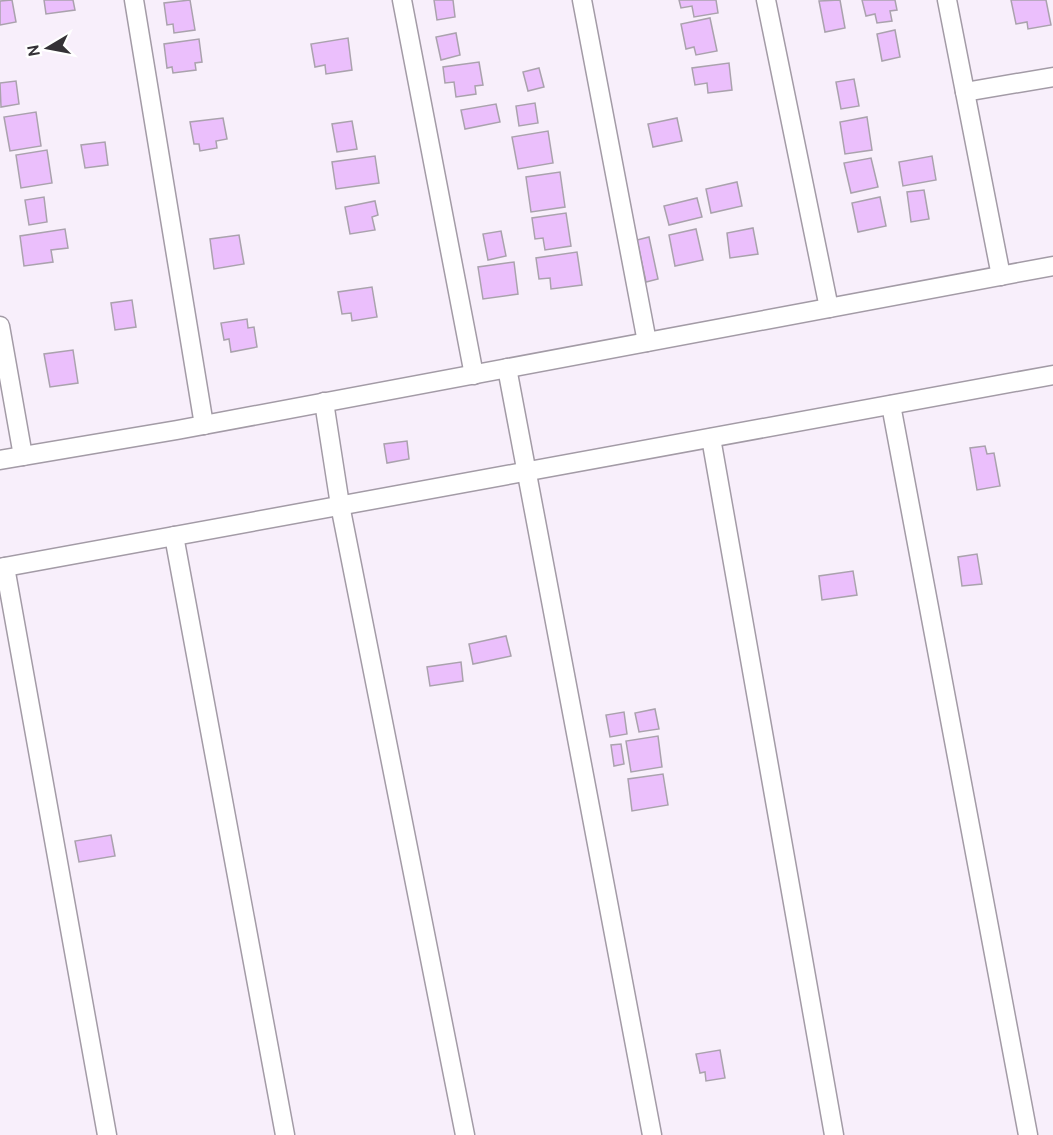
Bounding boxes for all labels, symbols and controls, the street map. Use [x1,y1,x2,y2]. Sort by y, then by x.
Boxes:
north arrow [18,18,78,78]
text: N [23,43,44,58]

